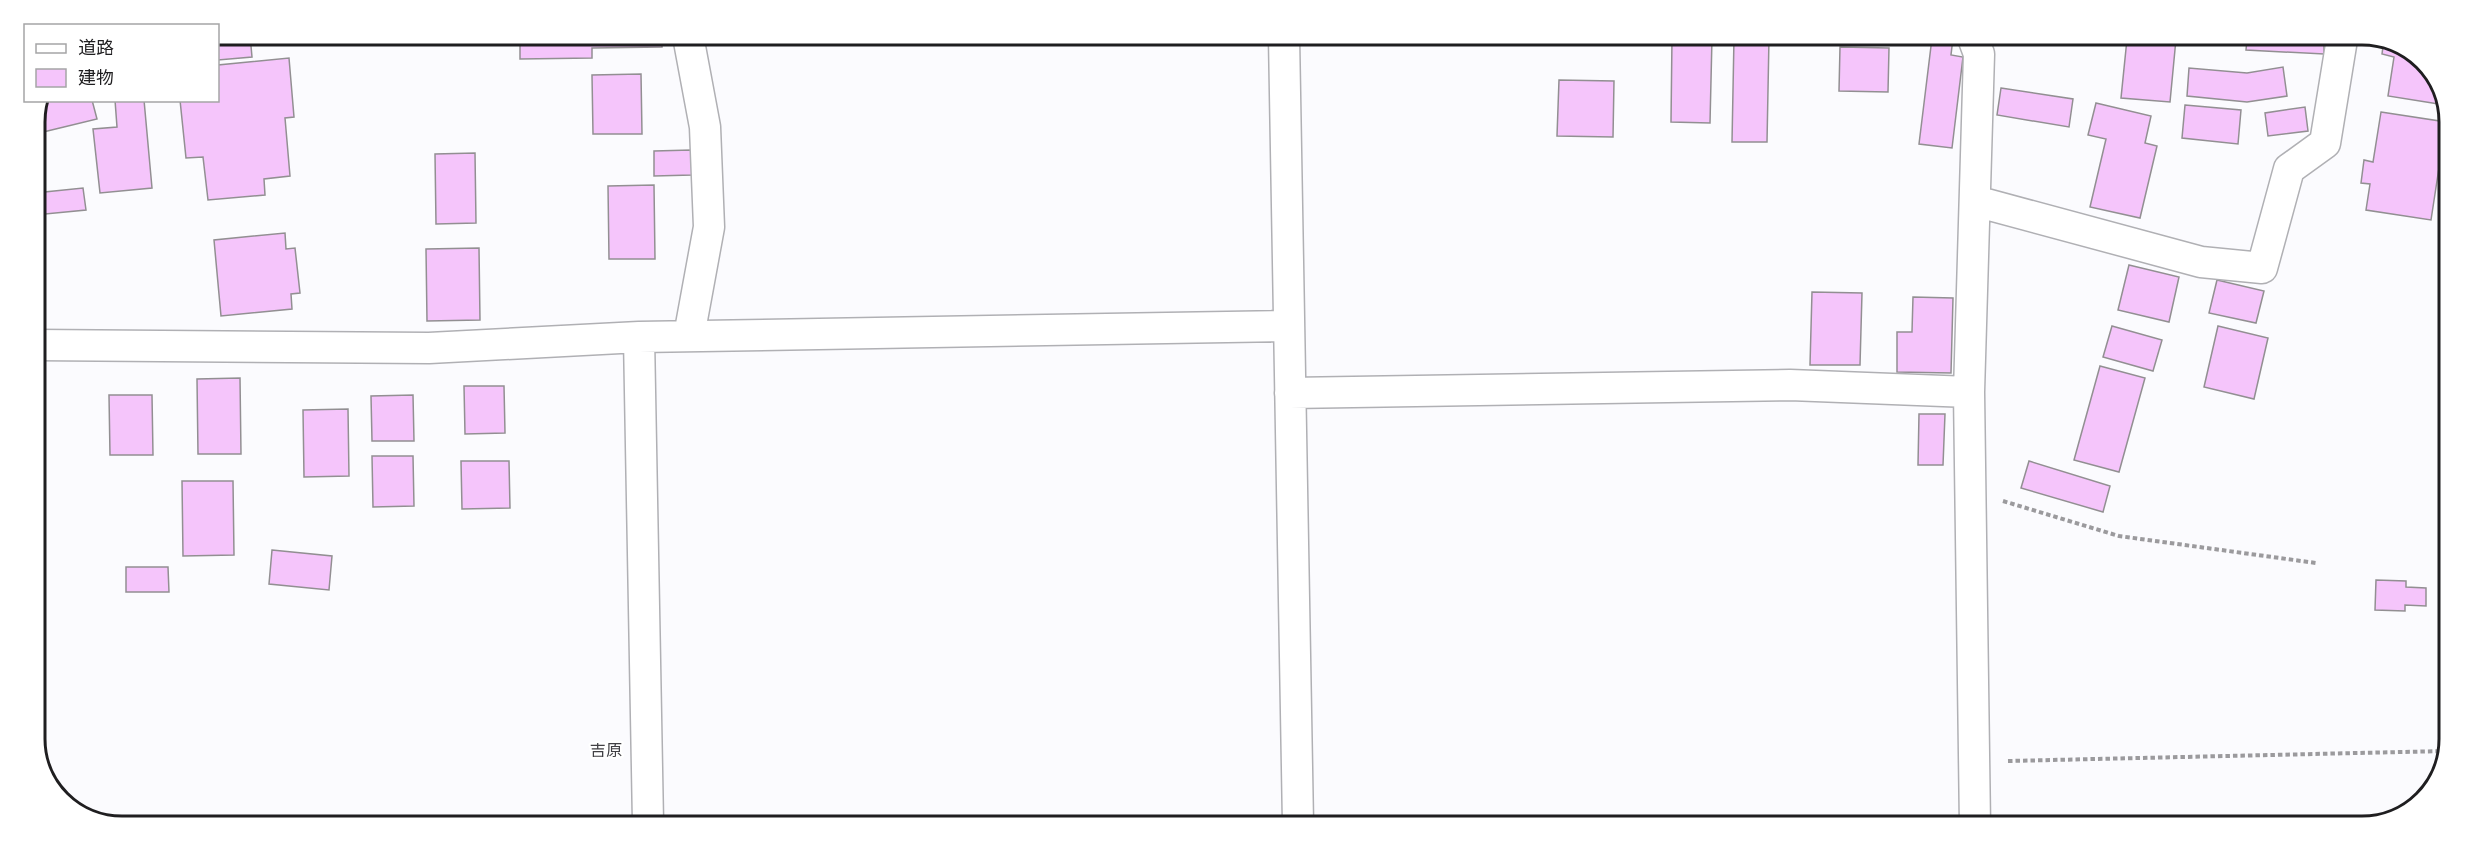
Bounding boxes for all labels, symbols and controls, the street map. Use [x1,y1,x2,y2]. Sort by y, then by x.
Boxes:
legend [24,24,219,102]
text: 道路 [78,36,114,60]
text: 建物 [78,66,114,90]
district label: 吉原 [590,740,622,762]

